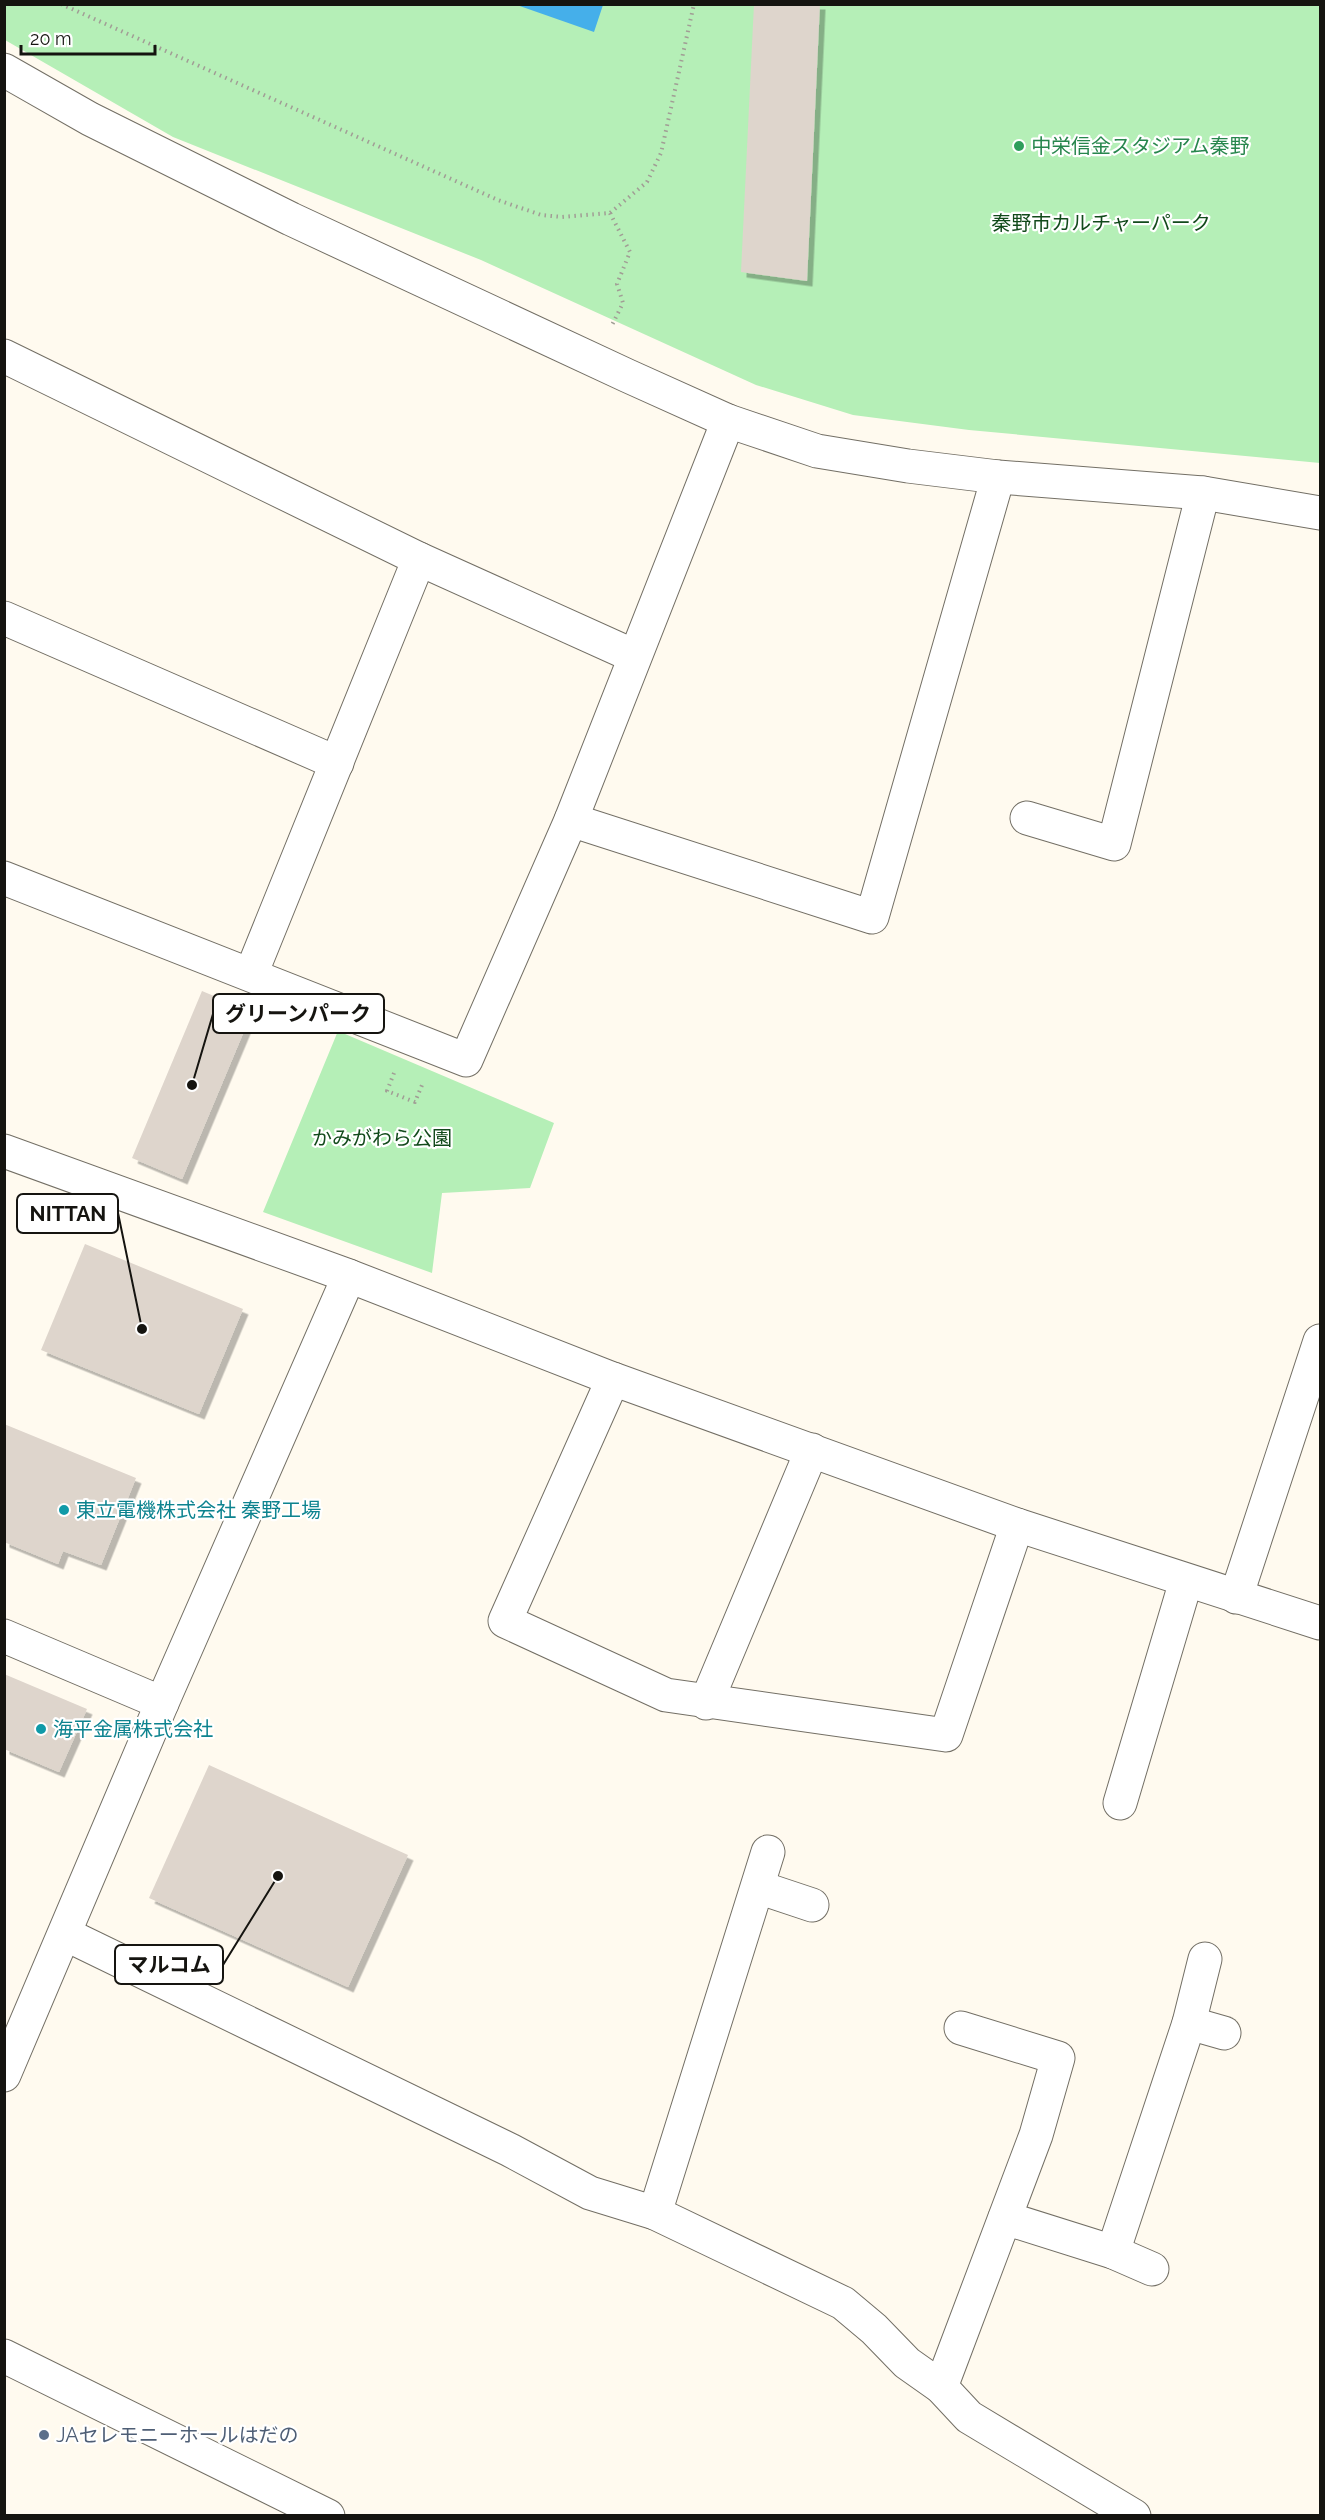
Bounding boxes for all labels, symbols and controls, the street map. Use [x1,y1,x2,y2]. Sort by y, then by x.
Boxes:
scale bar [21,18,154,56]
text: 20 m [30,28,72,49]
place label: 中栄信金スタジアム秦野 [1031,134,1250,158]
marker: 中栄信金スタジアム秦野 [1012,139,1026,153]
park label: 秦野市カルチャーパーク [991,211,1211,235]
callout: グリーンパーク [213,994,384,1033]
text: グリーンパーク [225,1001,371,1026]
park label: かみがわら公園 [312,1126,452,1150]
callout: NITTAN [17,1194,118,1233]
text: NITTAN [30,1201,106,1226]
place label: 東立電機株式会社 秦野工場 [76,1498,321,1522]
marker: 東立電機株式会社 秦野工場 [57,1503,71,1517]
place label: 海平金属株式会社 [53,1717,213,1741]
marker: 海平金属株式会社 [34,1722,48,1736]
callout: マルコム [115,1945,223,1984]
text: マルコム [127,1952,211,1977]
place label: JAセレモニーホールはだの [56,2423,298,2447]
marker: JAセレモニーホールはだの [37,2428,51,2442]

